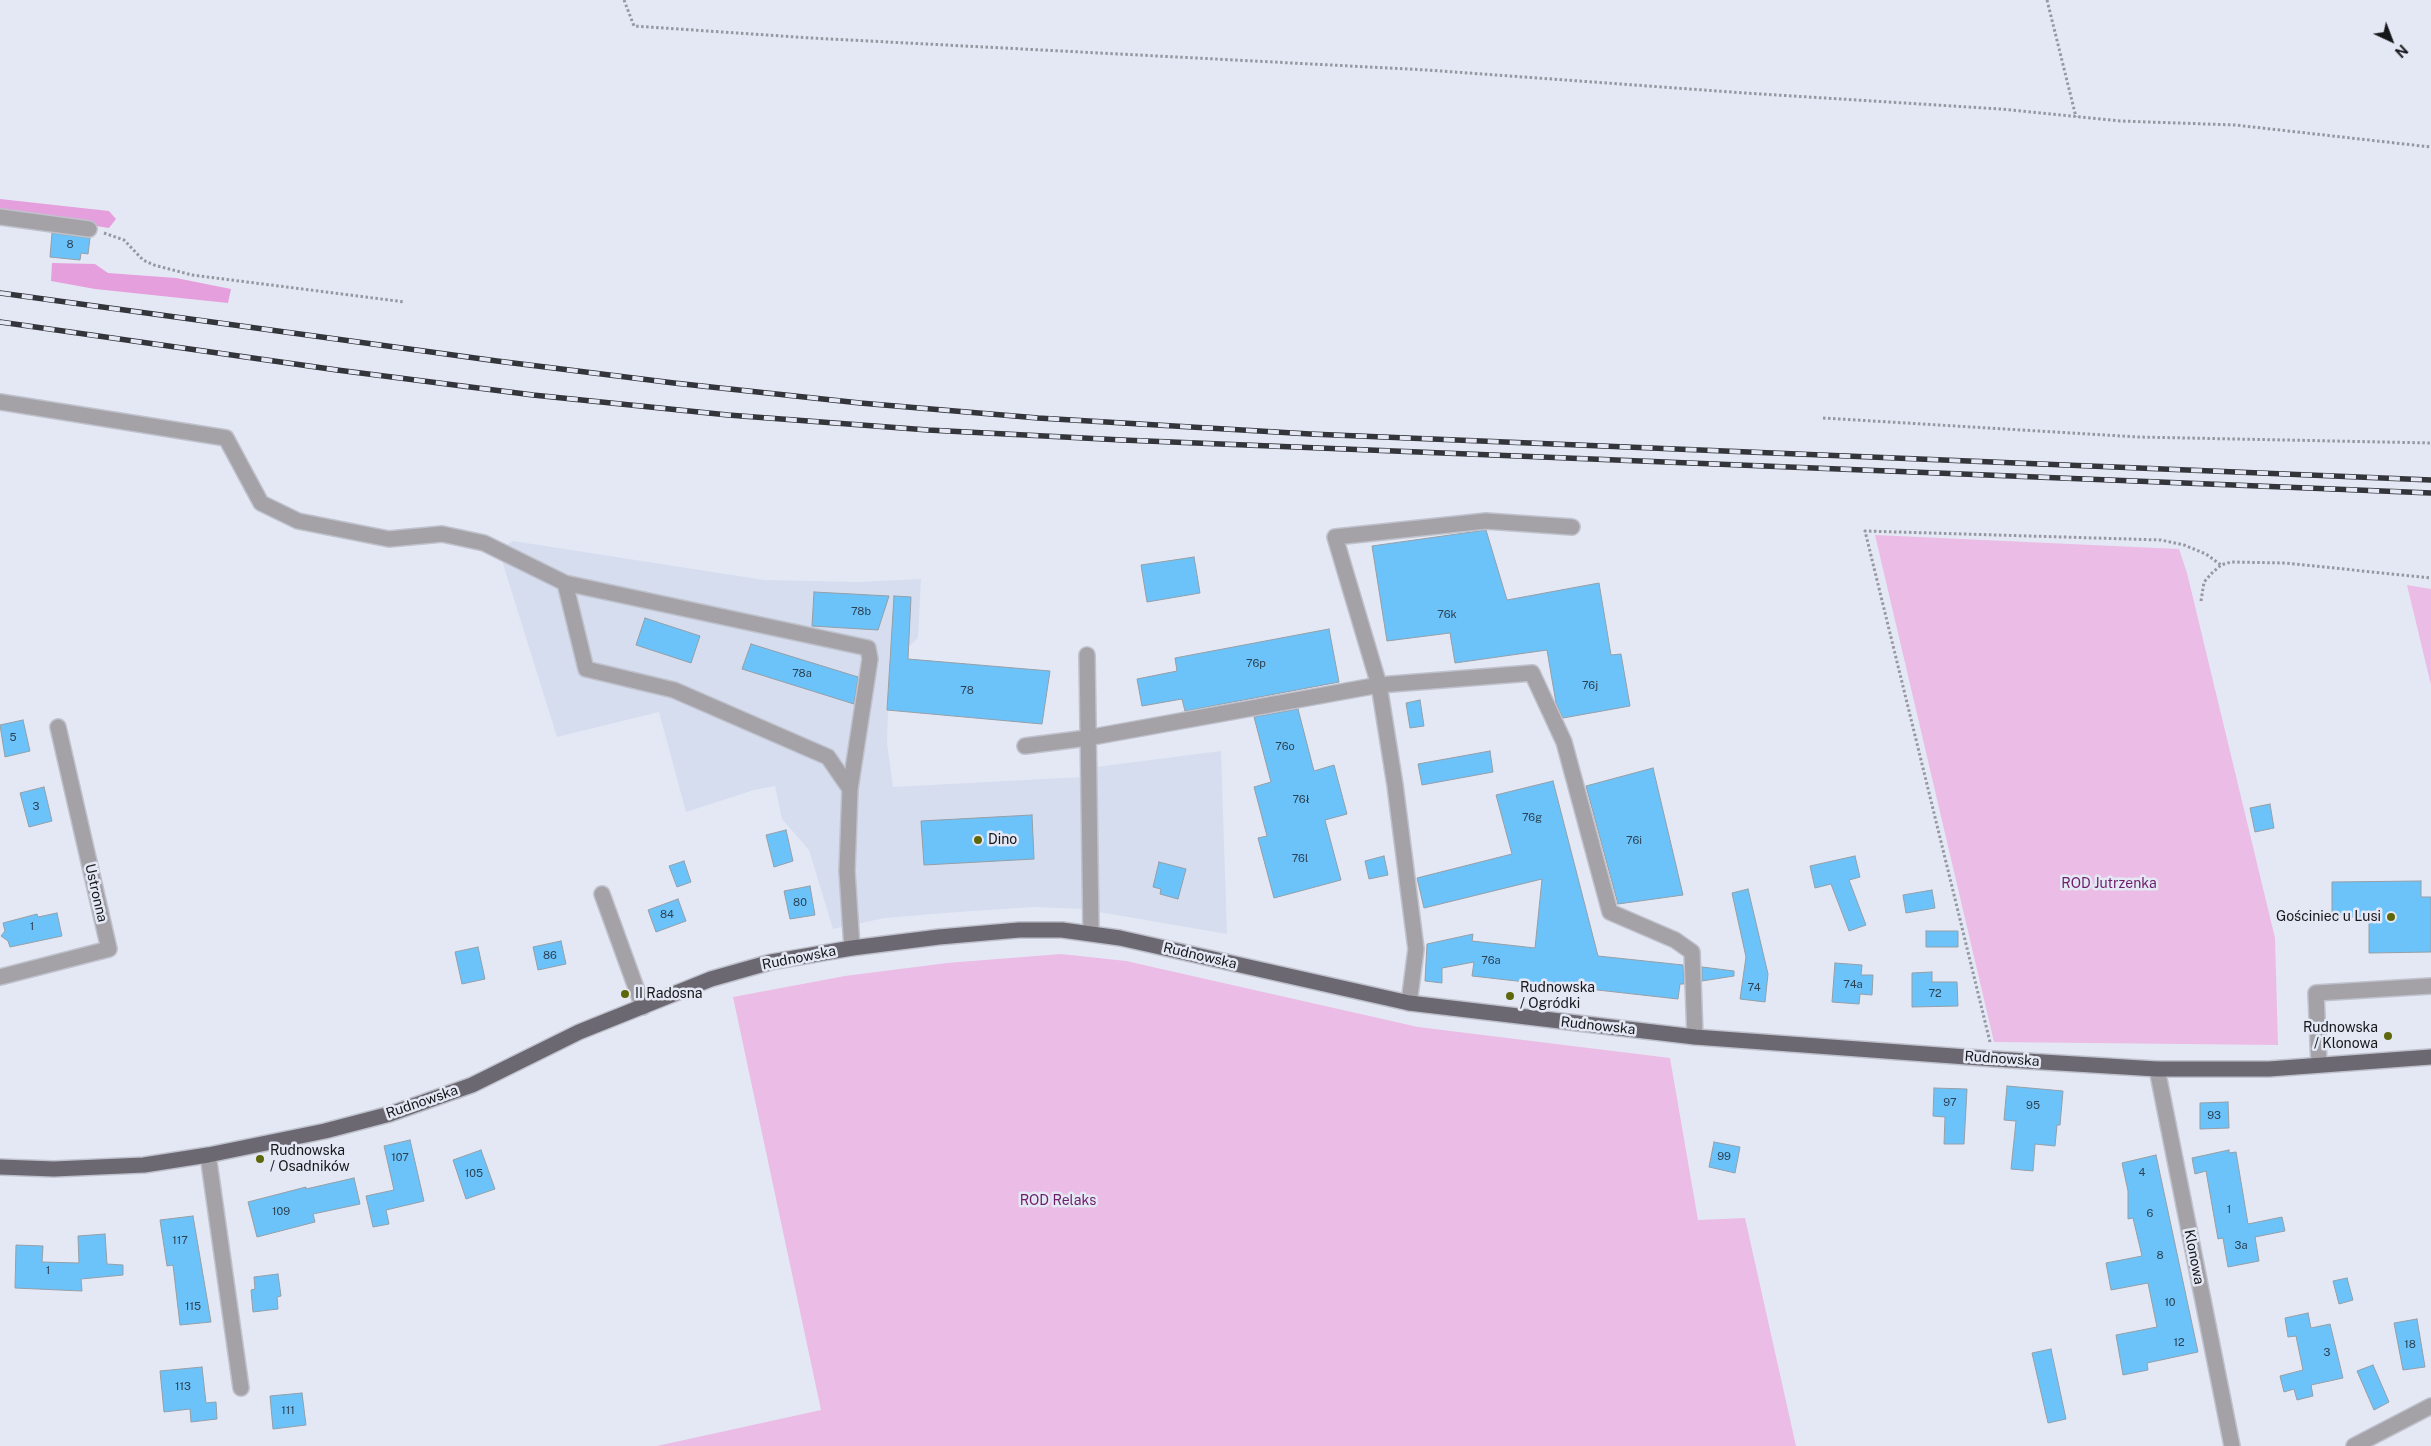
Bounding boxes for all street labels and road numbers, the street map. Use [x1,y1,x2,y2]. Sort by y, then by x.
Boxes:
street label: Ustronna [81,862,111,924]
street label: Rudnowska [1162,939,1238,973]
street label: Rudnowska [761,943,837,973]
street label: Rudnowska [1560,1014,1636,1038]
street label: Rudnowska [1964,1048,2040,1070]
street label: Rudnowska [384,1082,460,1122]
street label: Klonowa [2180,1228,2208,1286]

